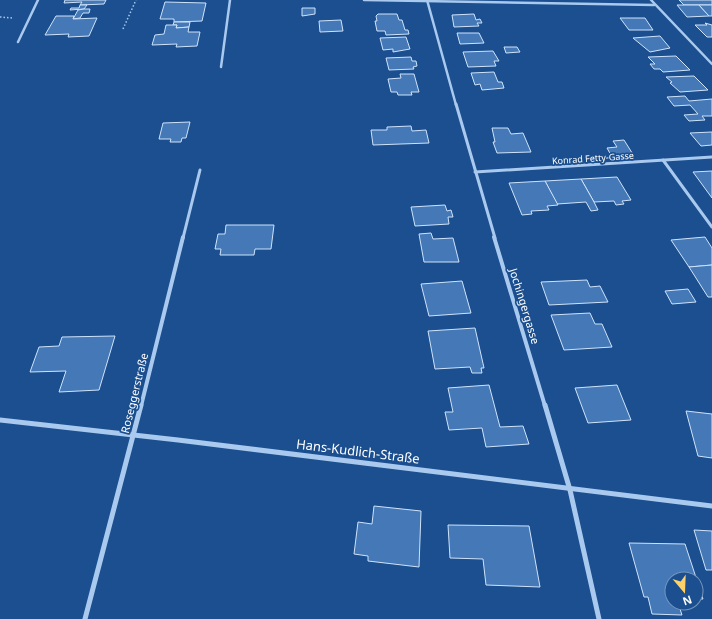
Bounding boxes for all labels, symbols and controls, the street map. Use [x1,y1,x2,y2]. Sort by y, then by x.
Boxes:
street label: Konrad Fetty-Gasse [552,149,634,167]
street label: Jochingergasse [506,265,544,346]
street label: Roseggerstraße [117,351,151,435]
street label: Hans-Kudlich-Straße [295,434,421,468]
north arrow [664,571,704,611]
text: N [681,592,694,609]

